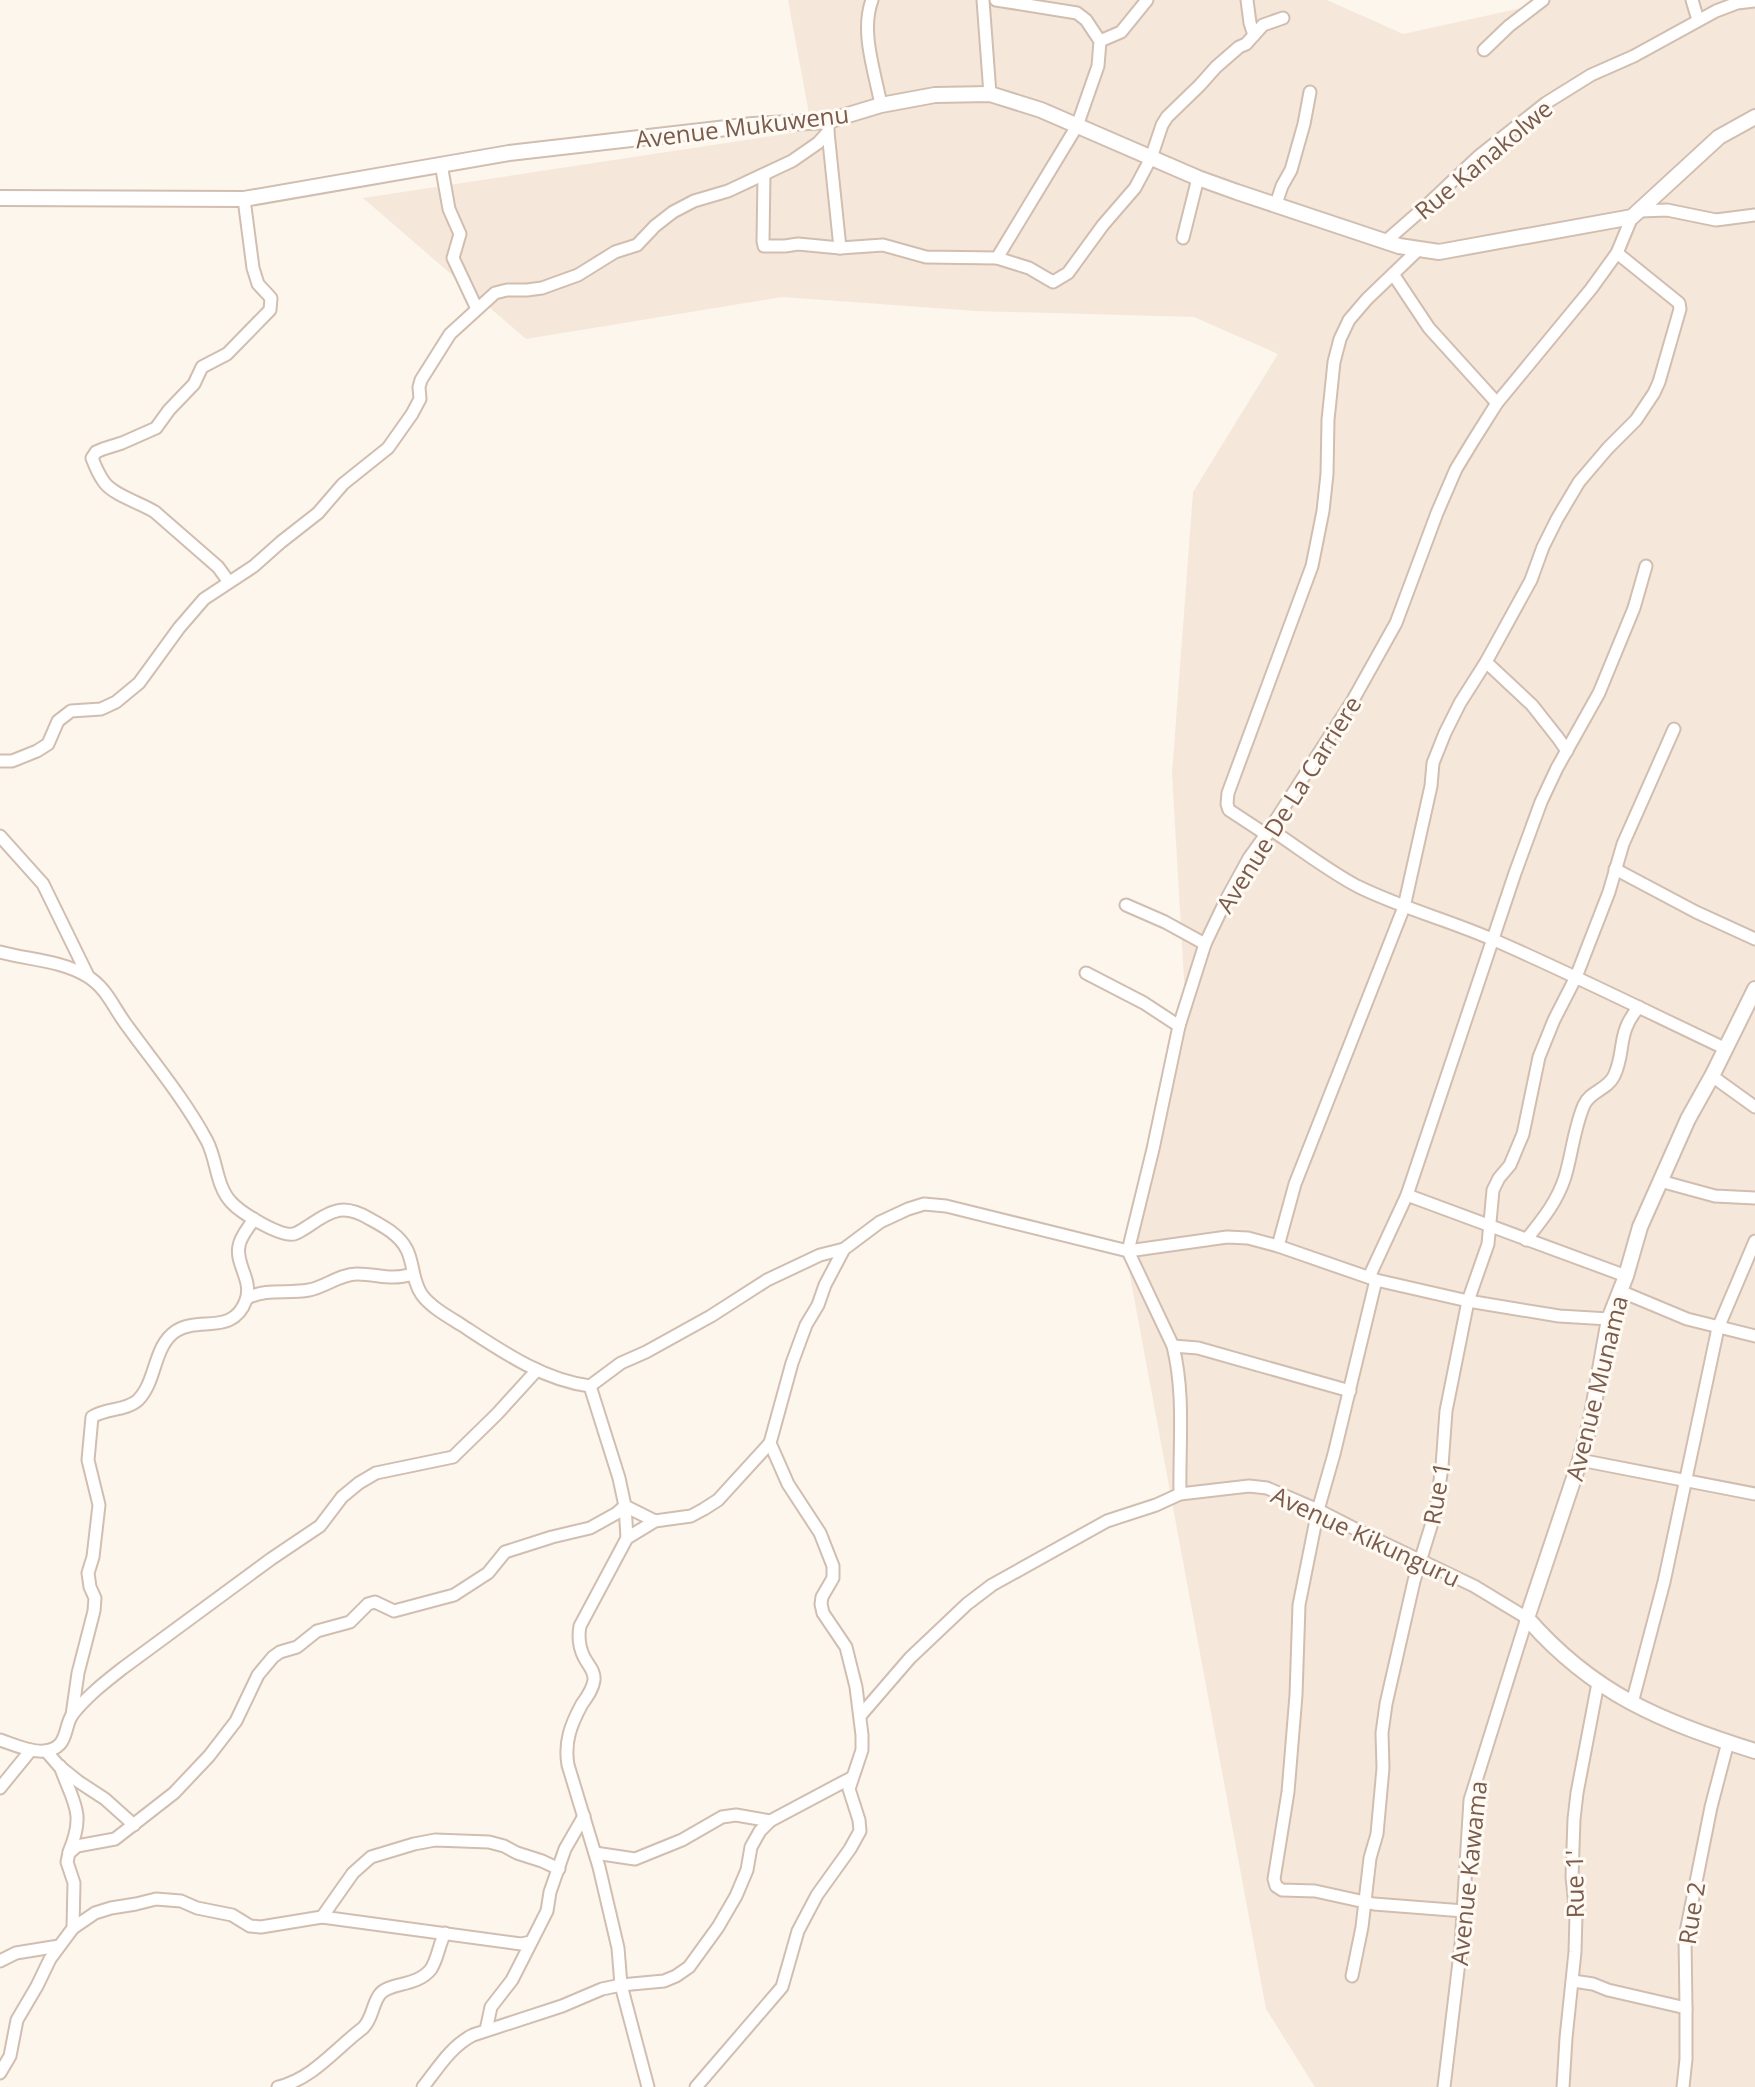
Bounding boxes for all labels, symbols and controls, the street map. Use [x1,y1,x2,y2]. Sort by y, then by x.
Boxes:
street label: Rue Kanakolwe [1407,92,1559,226]
street label: Avenue Mukuwenu [633,97,851,155]
street label: Avenue De La Carriere [1208,689,1368,919]
street label: Avenue Munama [1557,1292,1635,1484]
street label: Rue 1 [1414,1459,1458,1527]
street label: Avenue Kikunguru [1266,1478,1466,1594]
street label: Avenue Kawama [1442,1779,1494,1967]
street label: Rue 1' [1557,1850,1591,1918]
street label: Rue 2 [1670,1879,1712,1947]

